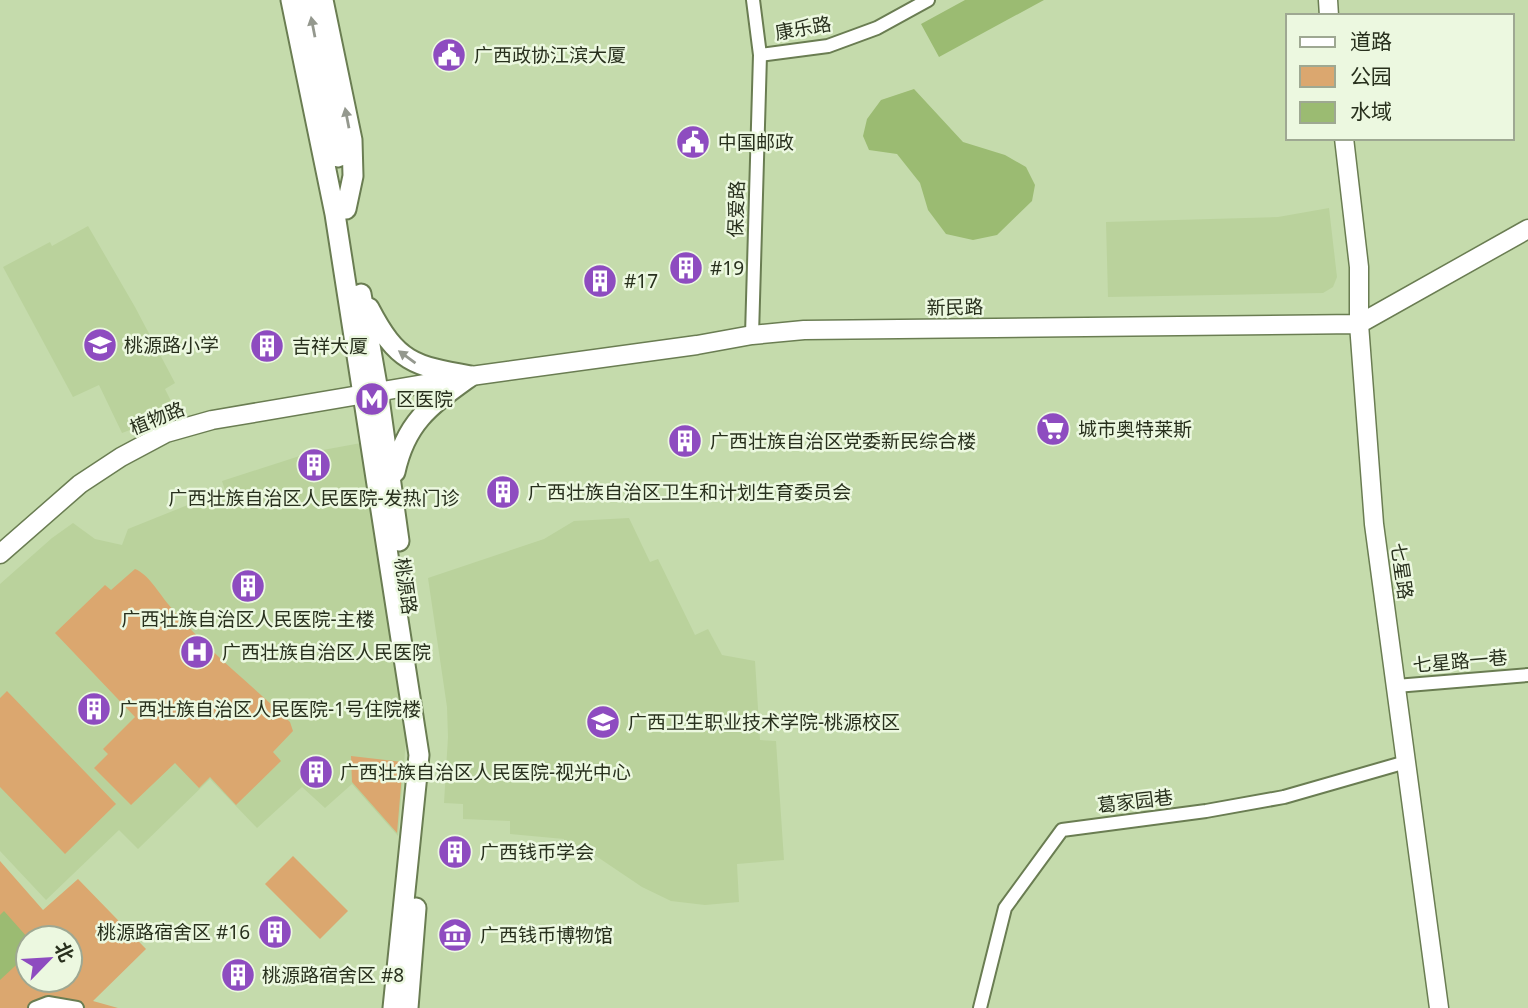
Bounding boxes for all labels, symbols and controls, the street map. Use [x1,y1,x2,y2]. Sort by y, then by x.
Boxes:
street label: 康乐路 [773,10,833,46]
legend [1286,14,1514,140]
one-way arrow [307,16,318,38]
text: 道路 [1350,27,1392,55]
public building icon: 广西政协江滨大厦 [430,36,468,74]
place label: 广西政协江滨大厦 [474,42,626,68]
text: 公园 [1350,62,1392,90]
text: 水域 [1350,97,1392,125]
one-way arrow [342,107,353,129]
public building icon: 中国邮政 [674,123,712,161]
place label: 中国邮政 [718,129,794,155]
street label: 保爱路 [722,180,750,238]
building icon: #19 [667,249,705,287]
place label: #19 [710,255,744,281]
building icon: #17 [581,262,619,300]
place label: #17 [624,268,658,294]
street label: 新民路 [926,294,984,320]
school or university icon: 桃源路小学 [81,326,119,364]
building icon: 吉祥大厦 [248,327,286,365]
place label: 桃源路小学 [124,332,219,358]
place label: 吉祥大厦 [292,333,368,359]
one-way arrow [398,350,416,364]
metro station icon: 区医院 [353,380,391,418]
place label: 区医院 [396,386,453,412]
street label: 植物路 [126,395,188,441]
supermarket icon: 城市奥特莱斯 [1034,410,1072,448]
place label: 城市奥特莱斯 [1078,416,1192,442]
building icon: 广西壮族自治区党委新民综合楼 [666,422,704,460]
place label: 广西壮族自治区党委新民综合楼 [710,428,976,454]
building icon: 广西壮族自治区人民医院-发热门诊 [295,446,333,484]
building icon: 广西壮族自治区卫生和计划生育委员会 [484,473,522,511]
place label: 广西壮族自治区卫生和计划生育委员会 [528,479,851,505]
place label: 广西壮族自治区人民医院-发热门诊 [168,485,460,511]
street label: 七星路 [1385,541,1419,601]
street label: 桃源路 [389,556,423,616]
building icon: 广西壮族自治区人民医院-主楼 [229,567,267,605]
place label: 广西壮族自治区人民医院-主楼 [121,606,375,632]
hospital icon: 广西壮族自治区人民医院 [178,633,216,671]
place label: 广西壮族自治区人民医院 [222,639,431,665]
street label: 七星路一巷 [1412,644,1508,678]
building icon: 广西壮族自治区人民医院-1号住院楼 [75,690,113,728]
place label: 广西壮族自治区人民医院-1号住院楼 [119,696,421,722]
school or university icon: 广西卫生职业技术学院-桃源校区 [584,703,622,741]
place label: 广西卫生职业技术学院-桃源校区 [628,709,900,735]
building icon: 广西壮族自治区人民医院-视光中心 [297,753,335,791]
place label: 广西壮族自治区人民医院-视光中心 [340,759,631,785]
street label: 葛家园巷 [1096,783,1174,819]
building icon: 广西钱币学会 [436,833,474,871]
place label: 广西钱币学会 [480,839,594,865]
building icon: 桃源路宿舍区 #16 [256,913,294,951]
museum icon: 广西钱币博物馆 [436,916,474,954]
place label: 桃源路宿舍区 #16 [97,919,250,945]
place label: 广西钱币博物馆 [480,922,613,948]
north arrow [14,924,84,994]
text: 北 [49,938,80,966]
building icon: 桃源路宿舍区 #8 [219,956,257,994]
place label: 桃源路宿舍区 #8 [262,962,404,988]

